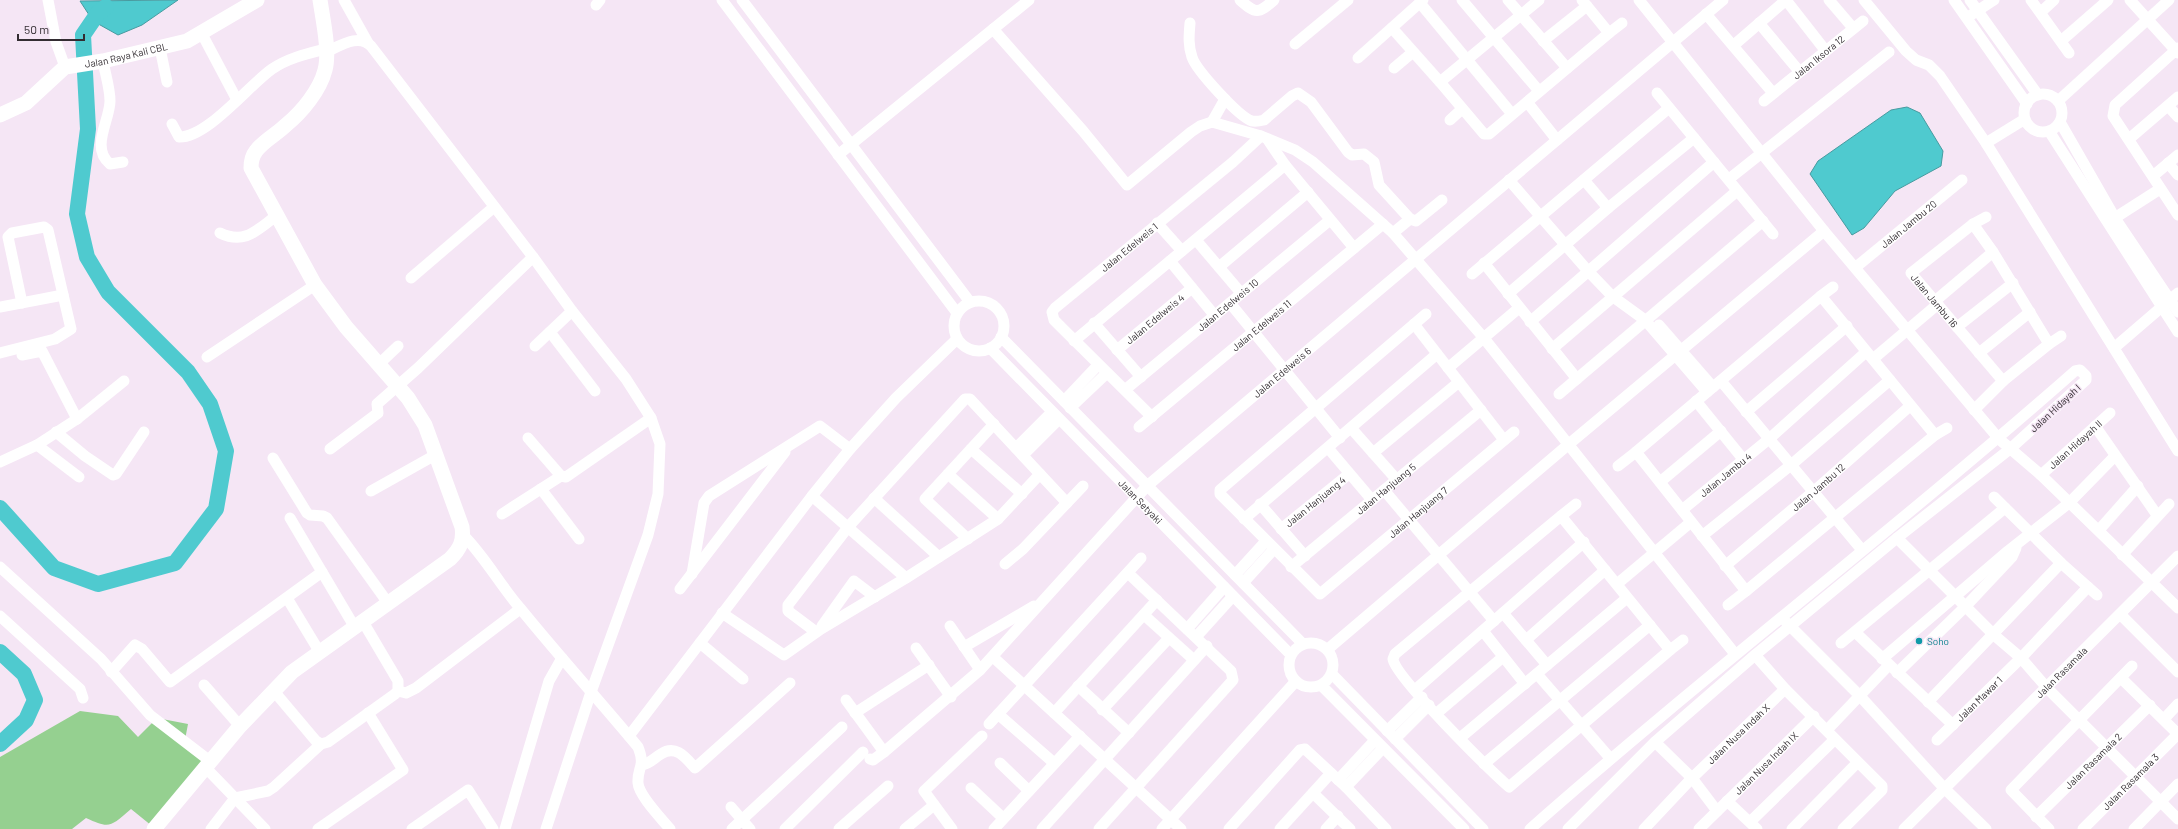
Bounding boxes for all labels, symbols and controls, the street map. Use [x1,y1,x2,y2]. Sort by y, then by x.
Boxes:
scale bar [18,16,84,42]
text: 50 m [24,22,49,36]
street label: Jalan Iksora 12 [1790,32,1847,82]
street label: Jalan Raya Kali CBL [84,40,169,70]
street label: Jalan Jambu 20 [1878,197,1939,250]
street label: Jalan Edelweis 1 [1098,220,1160,274]
street label: Jalan Jambu 16 [1908,271,1961,330]
street label: Jalan Edelweis 10 [1195,276,1261,334]
street label: Jalan Edelweis 4 [1123,291,1186,346]
street label: Jalan Edelweis 11 [1229,297,1293,353]
street label: Jalan Edelweis 6 [1251,344,1313,400]
street label: Jalan Hidayah I [2027,381,2083,435]
street label: Jalan Hidayah II [2046,417,2104,471]
street label: Jalan Jambu 4 [1697,450,1754,499]
street label: Jalan Hanjuang 5 [1354,461,1418,517]
street label: Jalan Jambu 12 [1789,461,1847,514]
street label: Jalan Hanjuang 4 [1283,473,1348,529]
street label: Jalan Setyaki [1116,477,1165,526]
street label: Jalan Hanjuang 7 [1386,484,1450,540]
place label: Soho [1927,635,1949,647]
marker: Soho [1914,636,1924,646]
street label: Jalan Rasamala [2033,644,2090,700]
street label: Jalan Mawar 1 [1954,674,2005,724]
street label: Jalan Nusa Indah X [1705,701,1772,766]
street label: Jalan Nusa Indah IX [1732,729,1800,797]
street label: Jalan Rasamala 2 [2062,730,2124,792]
street label: Jalan Rasamala 3 [2100,751,2161,812]

